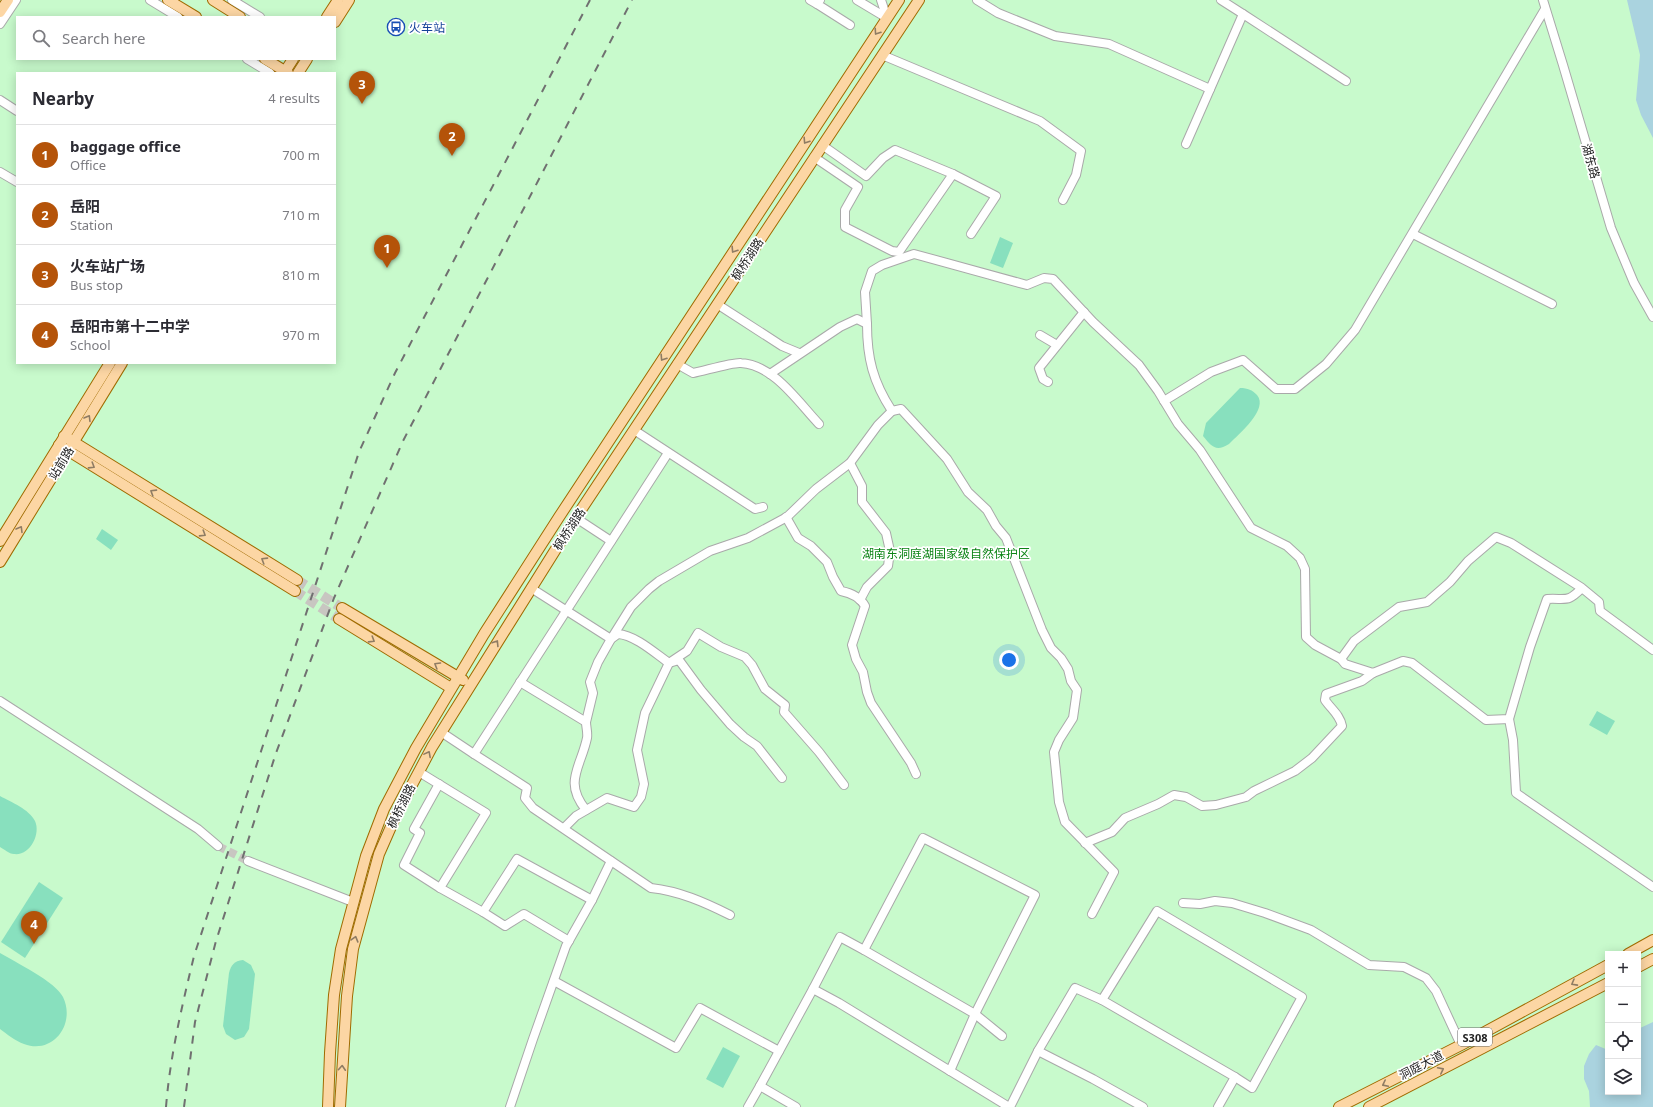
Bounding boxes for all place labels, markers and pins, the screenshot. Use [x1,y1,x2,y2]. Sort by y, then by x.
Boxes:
bus stop icon: 火车站 [386,17,406,37]
place label: 火车站 [409,19,445,36]
pin: 3 [349,71,375,104]
pin: 2 [439,123,465,156]
pin: 1 [374,235,400,268]
pin: 4 [21,911,47,944]

